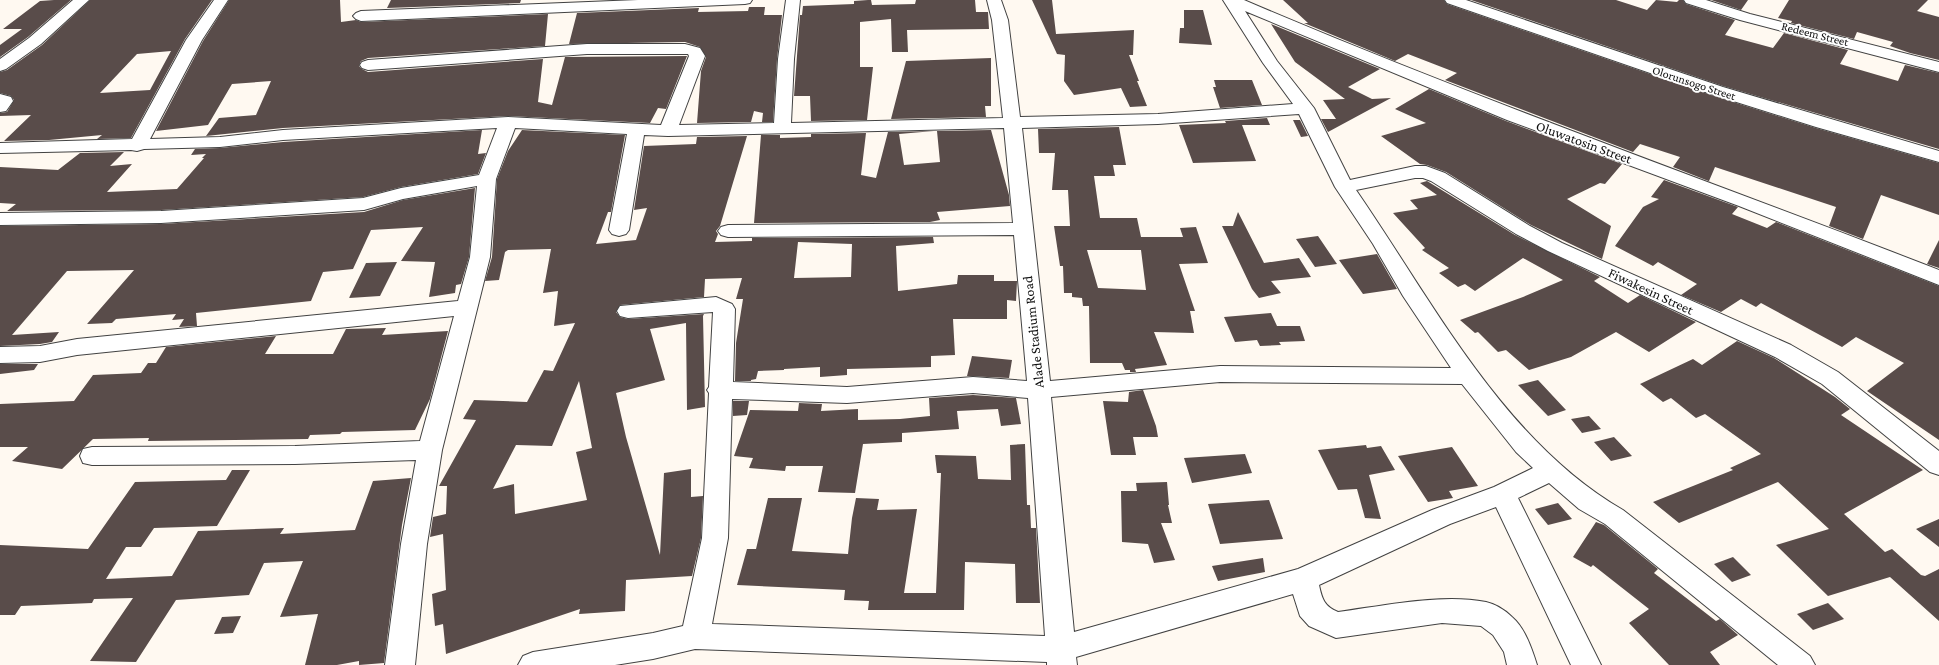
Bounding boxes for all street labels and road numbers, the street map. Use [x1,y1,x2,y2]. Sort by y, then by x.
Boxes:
street label: Redeem Street [1780,19,1851,49]
street label: Olorunsogo Street [1650,63,1738,103]
street label: Oluwatosin Street [1534,117,1634,167]
street label: Fiwakesin Street [1606,264,1696,318]
street label: Alade Stadium Road [1019,275,1047,389]

